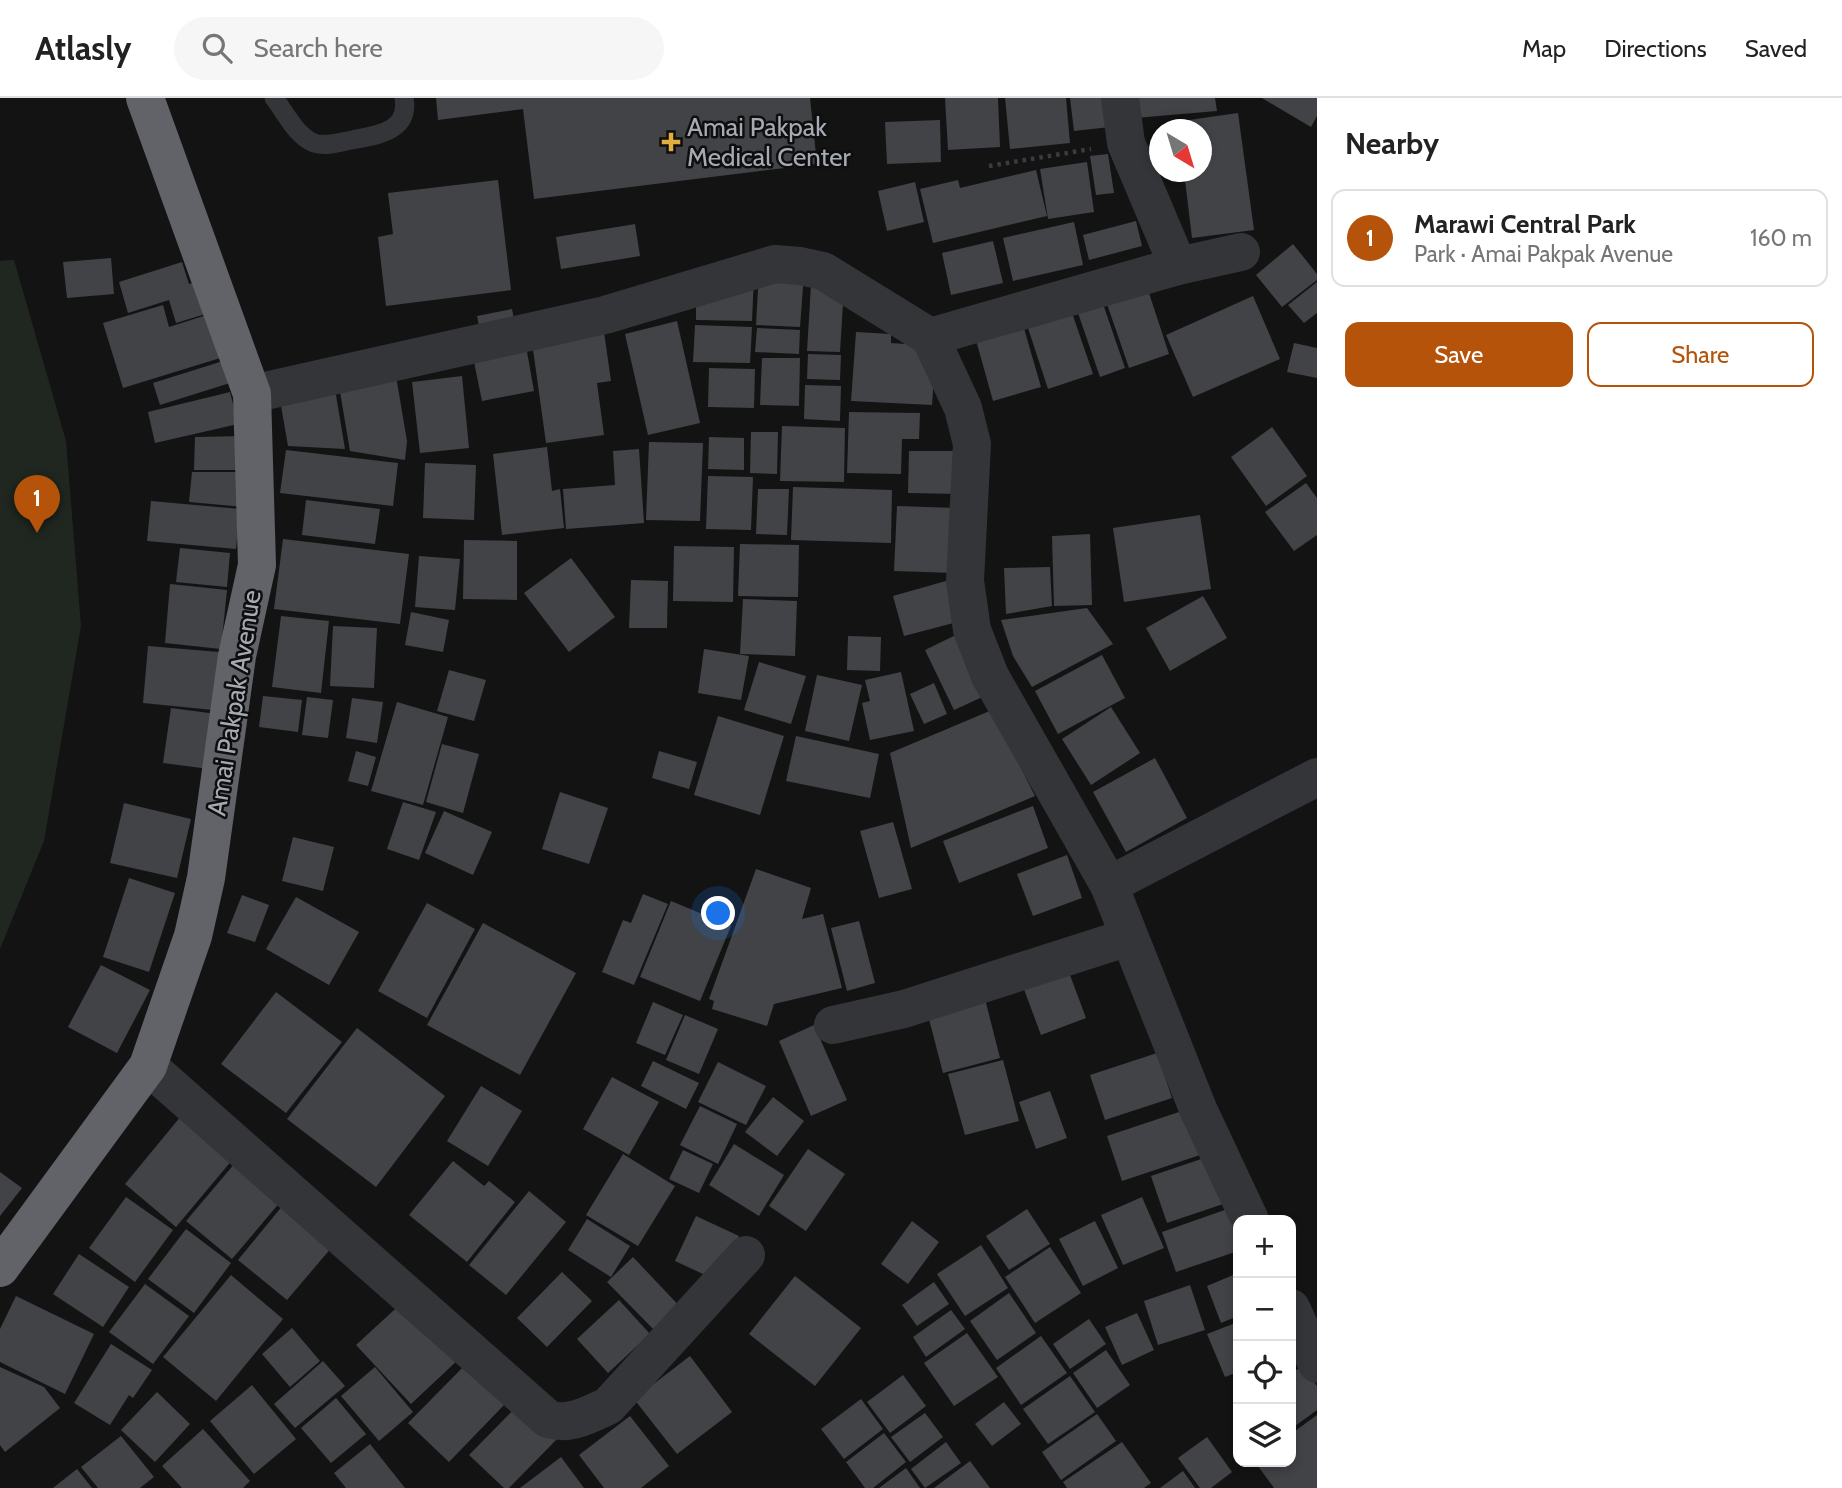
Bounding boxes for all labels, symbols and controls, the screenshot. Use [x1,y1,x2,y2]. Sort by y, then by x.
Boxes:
search box [174,17,664,80]
text: Atlasly [35,28,132,68]
icon: search [198,29,236,67]
text: Search here [254,32,383,64]
text: Map [1522,34,1566,63]
text: Directions [1604,34,1707,63]
text: Saved [1745,34,1807,63]
place label: Amai Pakpak Medical Center [687,111,852,173]
north arrow [1149,119,1212,182]
text: Nearby [1345,125,1439,162]
marker: Amai Pakpak Medical Center [661,132,681,152]
text: Marawi Central Park [1414,208,1636,240]
text: 1 [1366,224,1374,252]
text: 160 m [1750,224,1812,252]
text: Park · Amai Pakpak Avenue [1414,240,1673,268]
button: Save [1345,322,1573,387]
button: Share [1587,322,1814,387]
pin: 1 [14,475,60,533]
street label: Amai Pakpak Avenue [200,588,268,818]
your location [701,896,735,930]
map controls [1233,1215,1296,1467]
button: + [1233,1215,1296,1278]
button: − [1233,1278,1296,1341]
button: locate [1233,1341,1296,1404]
button: layers [1233,1404,1296,1467]

